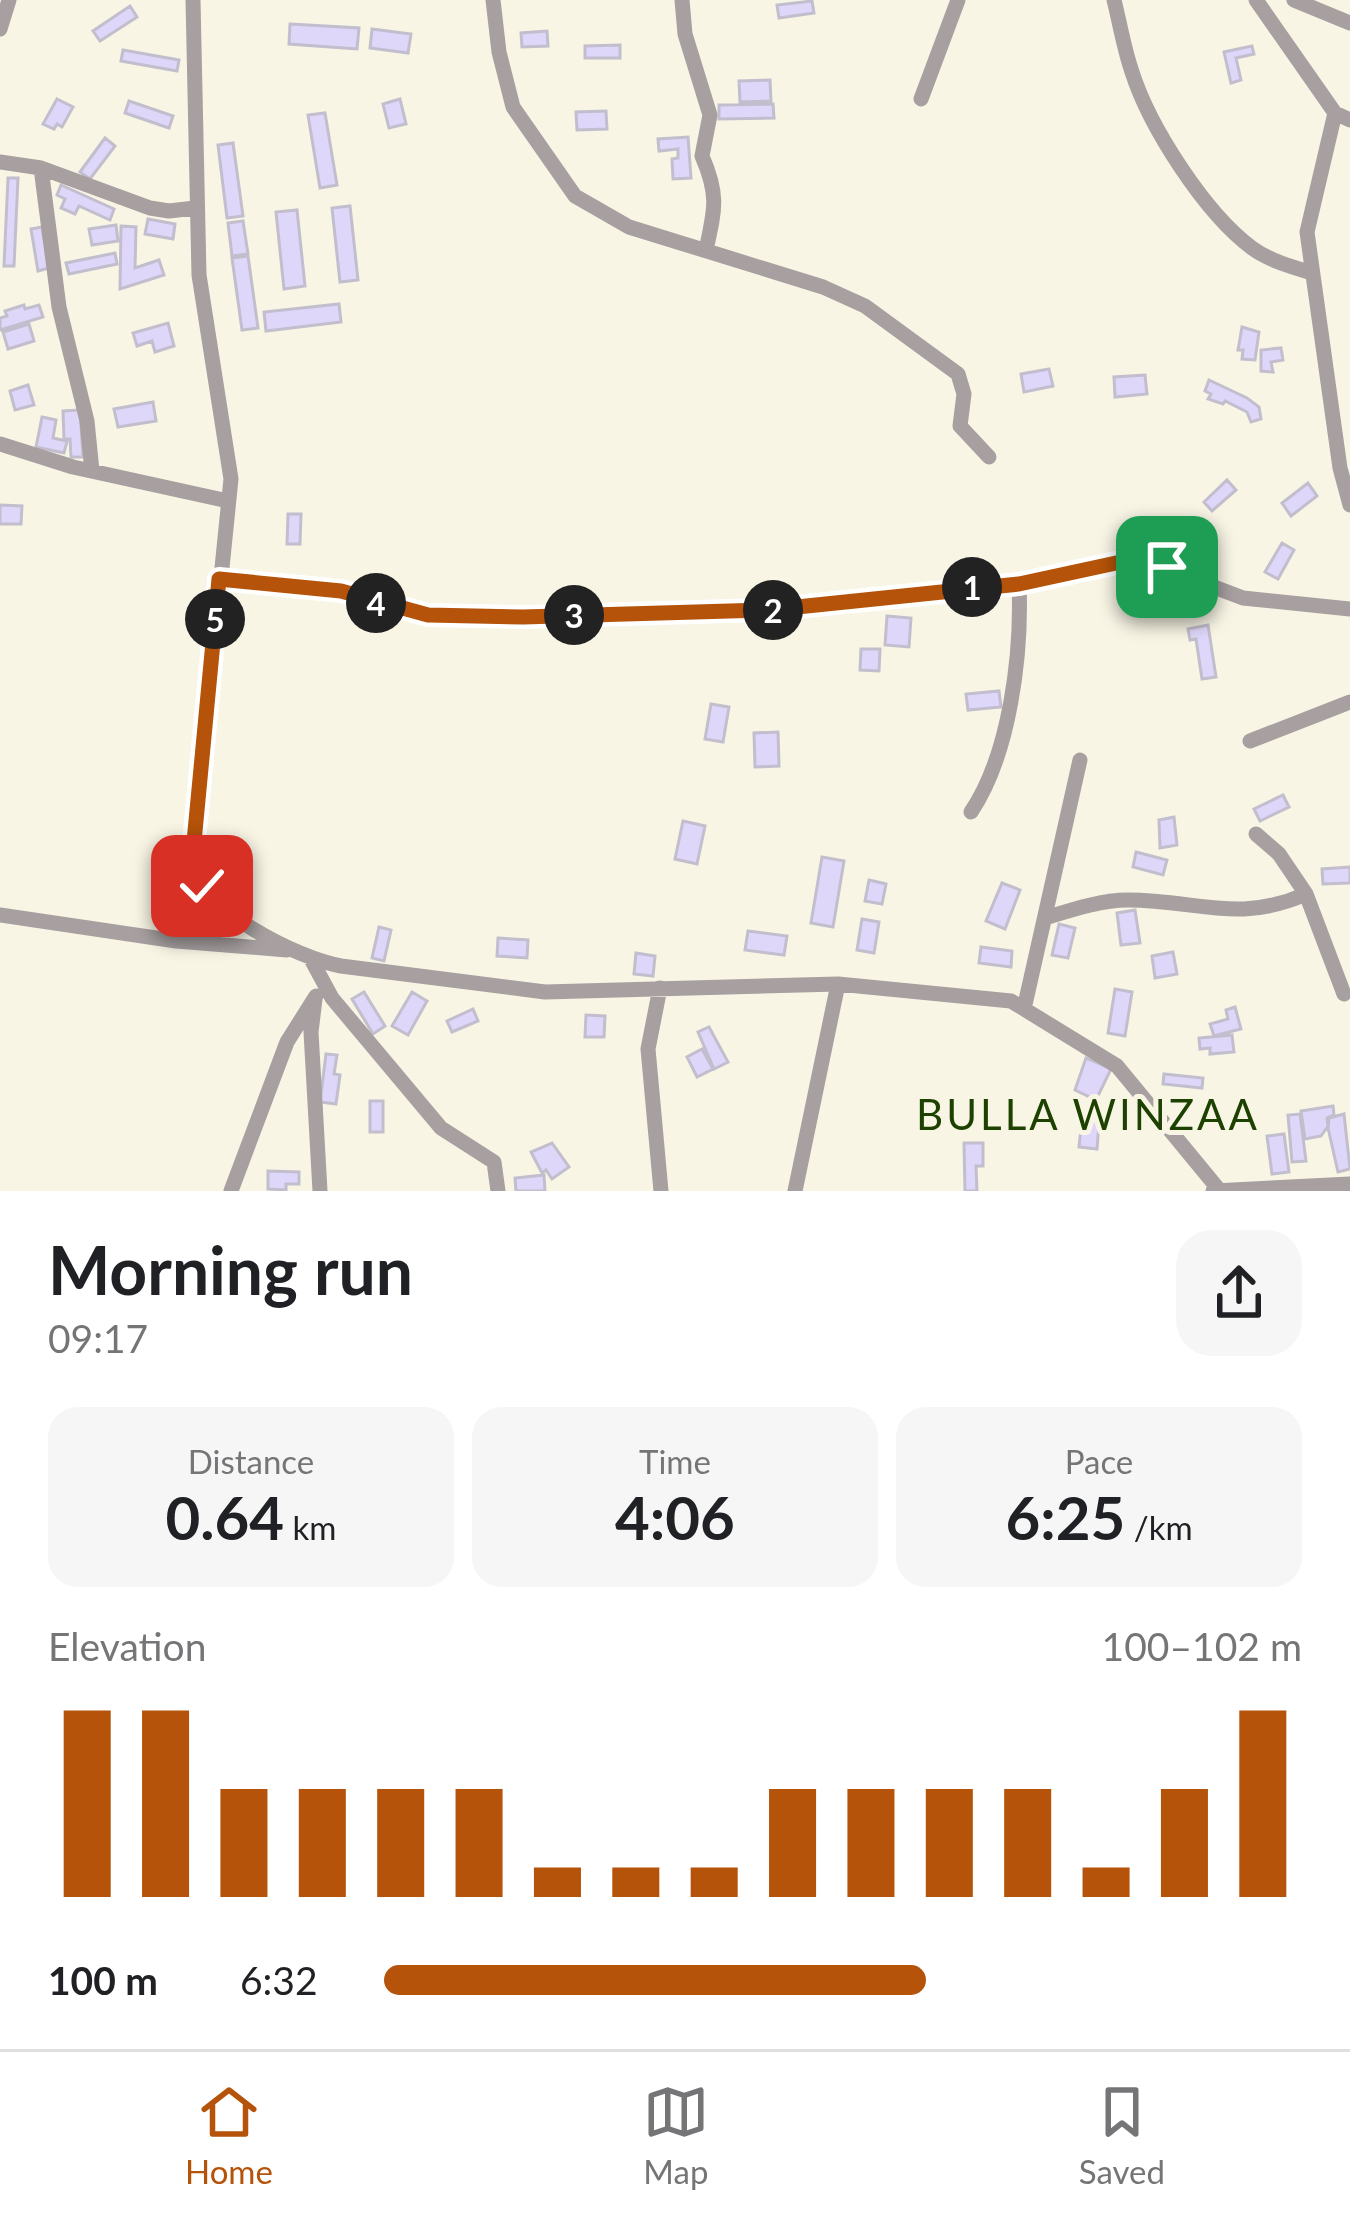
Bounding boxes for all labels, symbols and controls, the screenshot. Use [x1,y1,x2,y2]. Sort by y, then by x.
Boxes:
pin [1116,516,1218,618]
icon: arrive [1134,534,1200,600]
pin: 1 [942,557,1002,617]
text: 1 [962,567,982,607]
pin: 4 [346,573,406,633]
pin: 2 [743,580,803,640]
text: 4 [366,583,386,623]
pin: 3 [544,585,604,645]
pin: 5 [185,589,245,649]
text: 2 [763,590,783,630]
text: 3 [564,595,584,635]
text: 5 [205,599,225,639]
pin [151,835,253,937]
icon: check [169,853,235,919]
district label: BULLA WINZAA [916,1089,1260,1139]
text: Morning run [48,1230,413,1309]
button: share [1176,1230,1302,1356]
text: 09:17 [48,1315,148,1361]
text: Distance [188,1441,314,1481]
text: Time [639,1441,711,1481]
text: Pace [1065,1441,1133,1481]
text: 0.64 [165,1481,284,1553]
text: 4:06 [615,1481,735,1553]
text: 6:25 [1005,1481,1125,1553]
text: km [284,1507,337,1547]
text: /km [1125,1507,1193,1547]
text: Elevation [48,1623,206,1669]
text: 100–102 m [1102,1623,1302,1669]
text: 100 m [48,1957,158,2003]
text: 6:32 [240,1957,318,2003]
tab: Home [185,2079,273,2191]
tab: Map [643,2079,709,2191]
tab: Saved [1079,2079,1165,2191]

